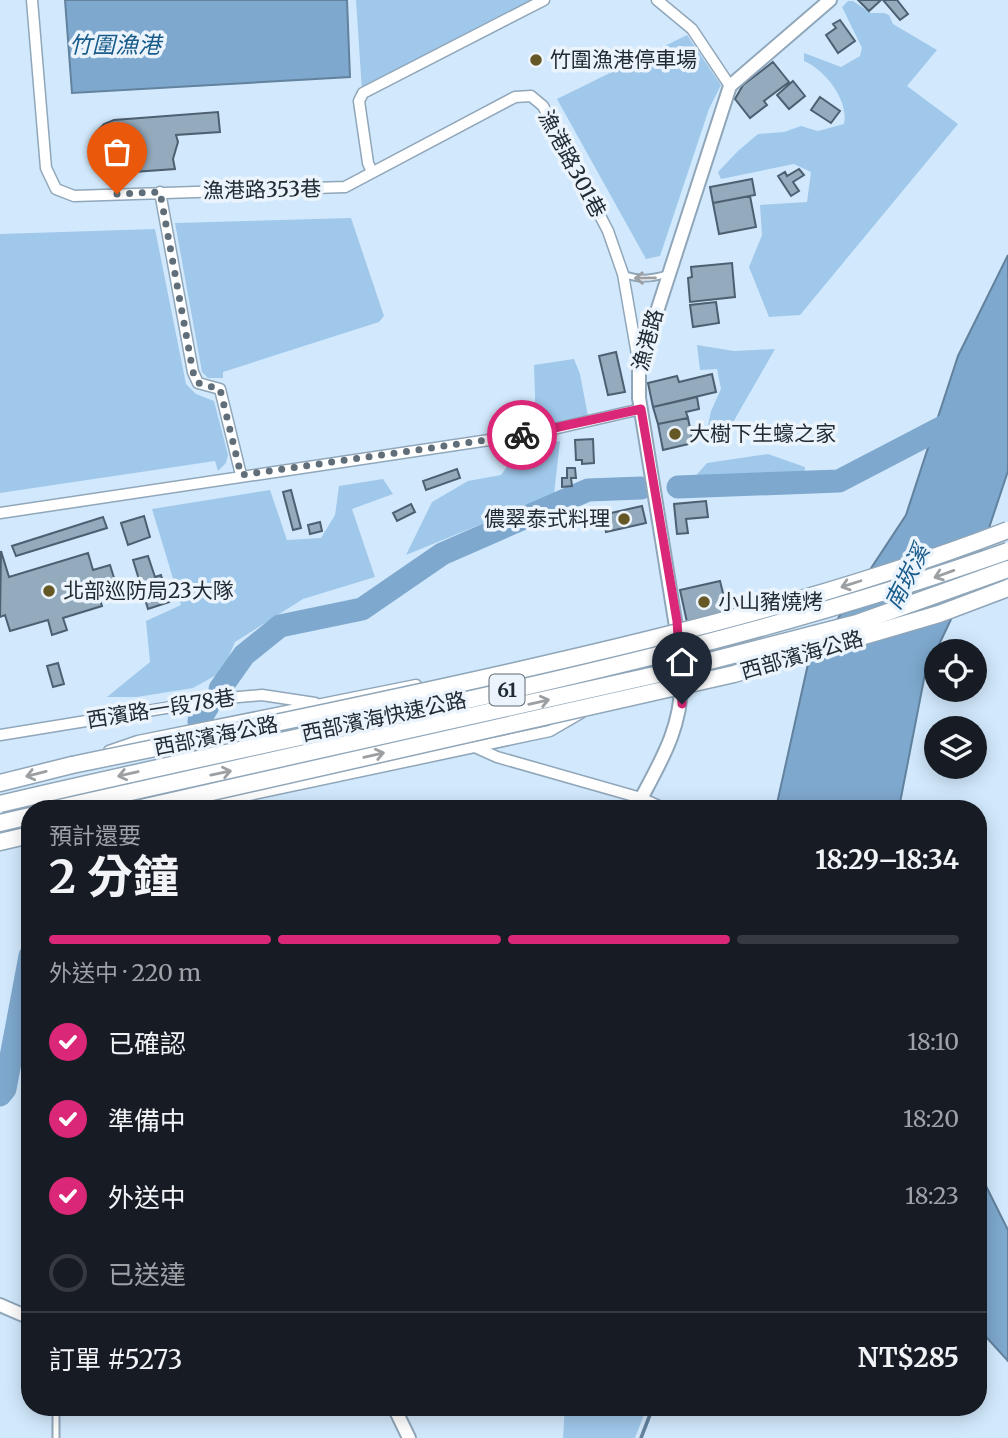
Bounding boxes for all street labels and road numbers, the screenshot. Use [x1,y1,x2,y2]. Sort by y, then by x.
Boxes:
street label: 漁港路301巷 [533,105,612,222]
street label: 漁港路353巷 [203,175,321,204]
street label: 漁港路 [626,306,669,374]
street label: 西部濱海公路 [738,624,866,685]
road number: 61 [490,674,524,706]
street label: 西濱路一段78巷 [85,683,237,734]
street label: 西部濱海快速公路 [299,686,469,747]
street label: 西部濱海公路 [151,710,280,761]

